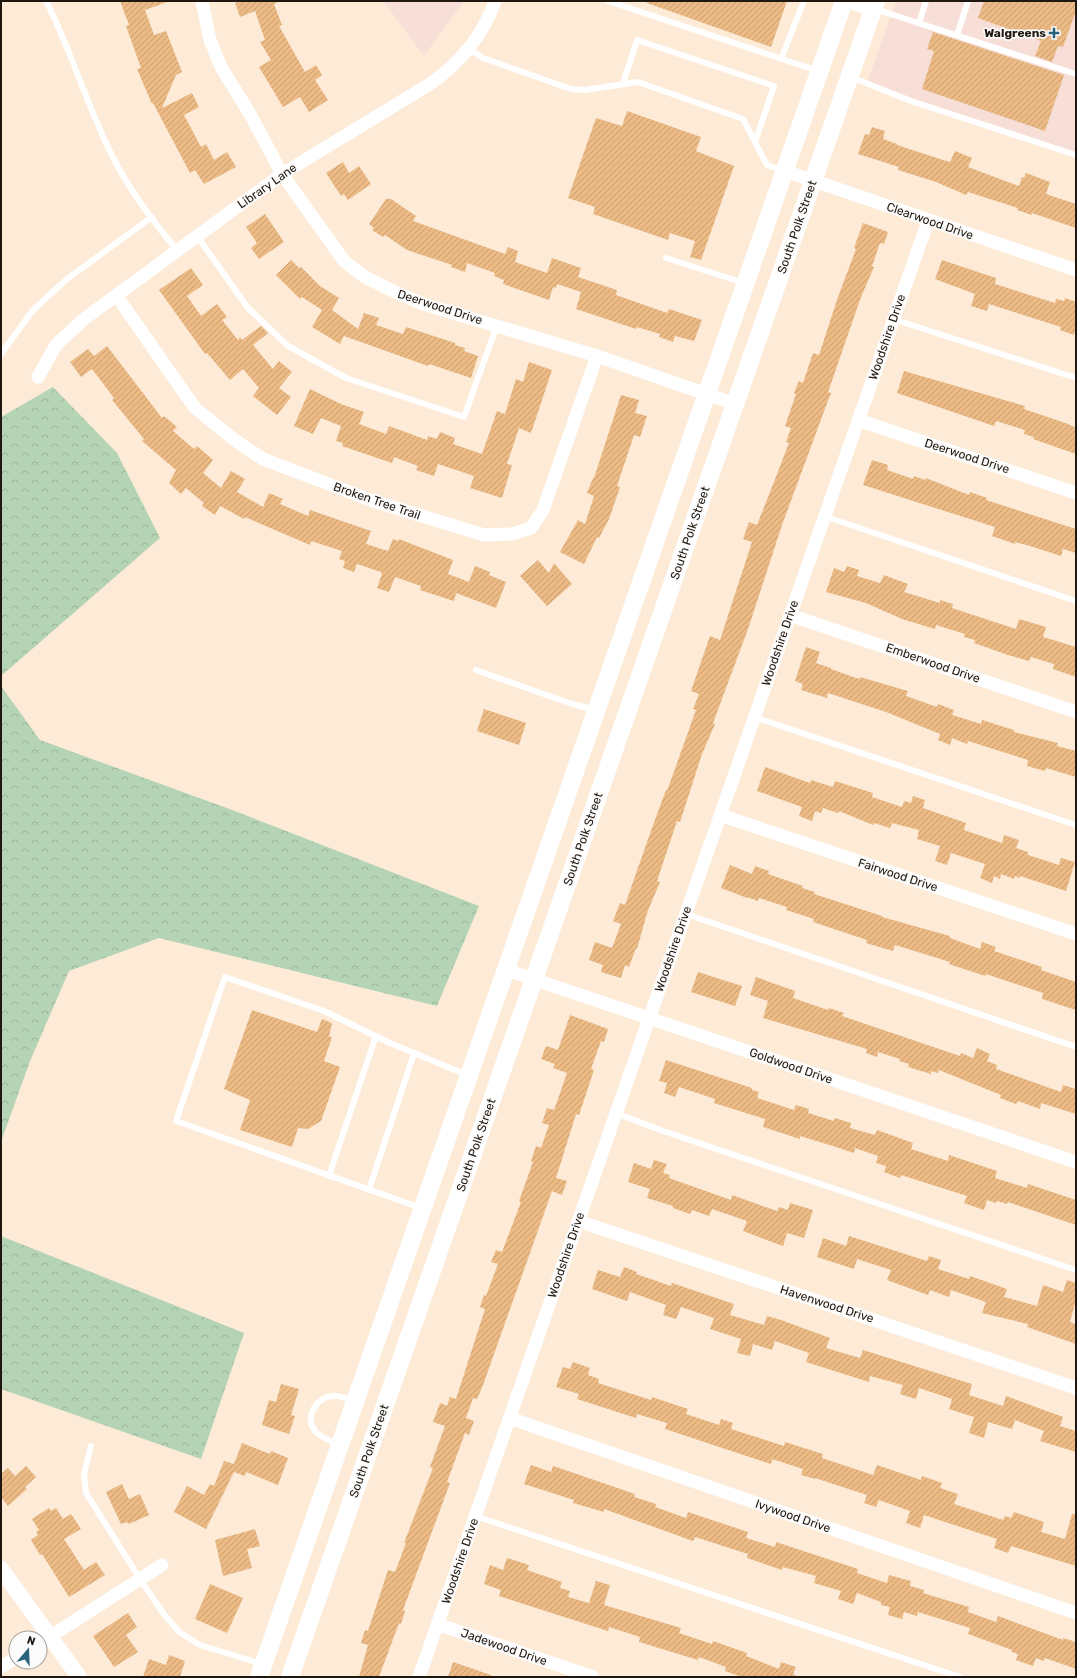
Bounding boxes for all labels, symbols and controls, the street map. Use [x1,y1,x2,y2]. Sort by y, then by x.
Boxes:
place label: Walgreens [984,26,1046,40]
marker: Walgreens [1049,28,1059,38]
street label: Library Lane [235,160,300,212]
street label: South Polk Street [774,178,820,275]
street label: Clearwood Drive [885,200,976,243]
street label: Deerwood Drive [396,287,484,327]
street label: Woodshire Drive [866,292,908,382]
street label: Deerwood Drive [923,436,1011,476]
street label: Broken Tree Trail [332,480,422,522]
street label: South Polk Street [667,484,713,581]
street label: Woodshire Drive [759,598,801,688]
street label: Emberwood Drive [884,640,982,686]
street label: South Polk Street [560,790,606,887]
street label: Fairwood Drive [856,856,940,895]
street label: Woodshire Drive [652,904,694,994]
street label: Goldwood Drive [747,1045,835,1087]
street label: South Polk Street [453,1096,499,1193]
street label: Woodshire Drive [545,1210,587,1300]
street label: Havenwood Drive [778,1282,876,1326]
street label: South Polk Street [346,1402,392,1499]
street label: Ivywood Drive [753,1497,833,1536]
street label: Woodshire Drive [439,1516,481,1606]
street label: Jadewood Drive [459,1626,549,1668]
north arrow [8,1630,48,1670]
text: N [25,1634,37,1648]

